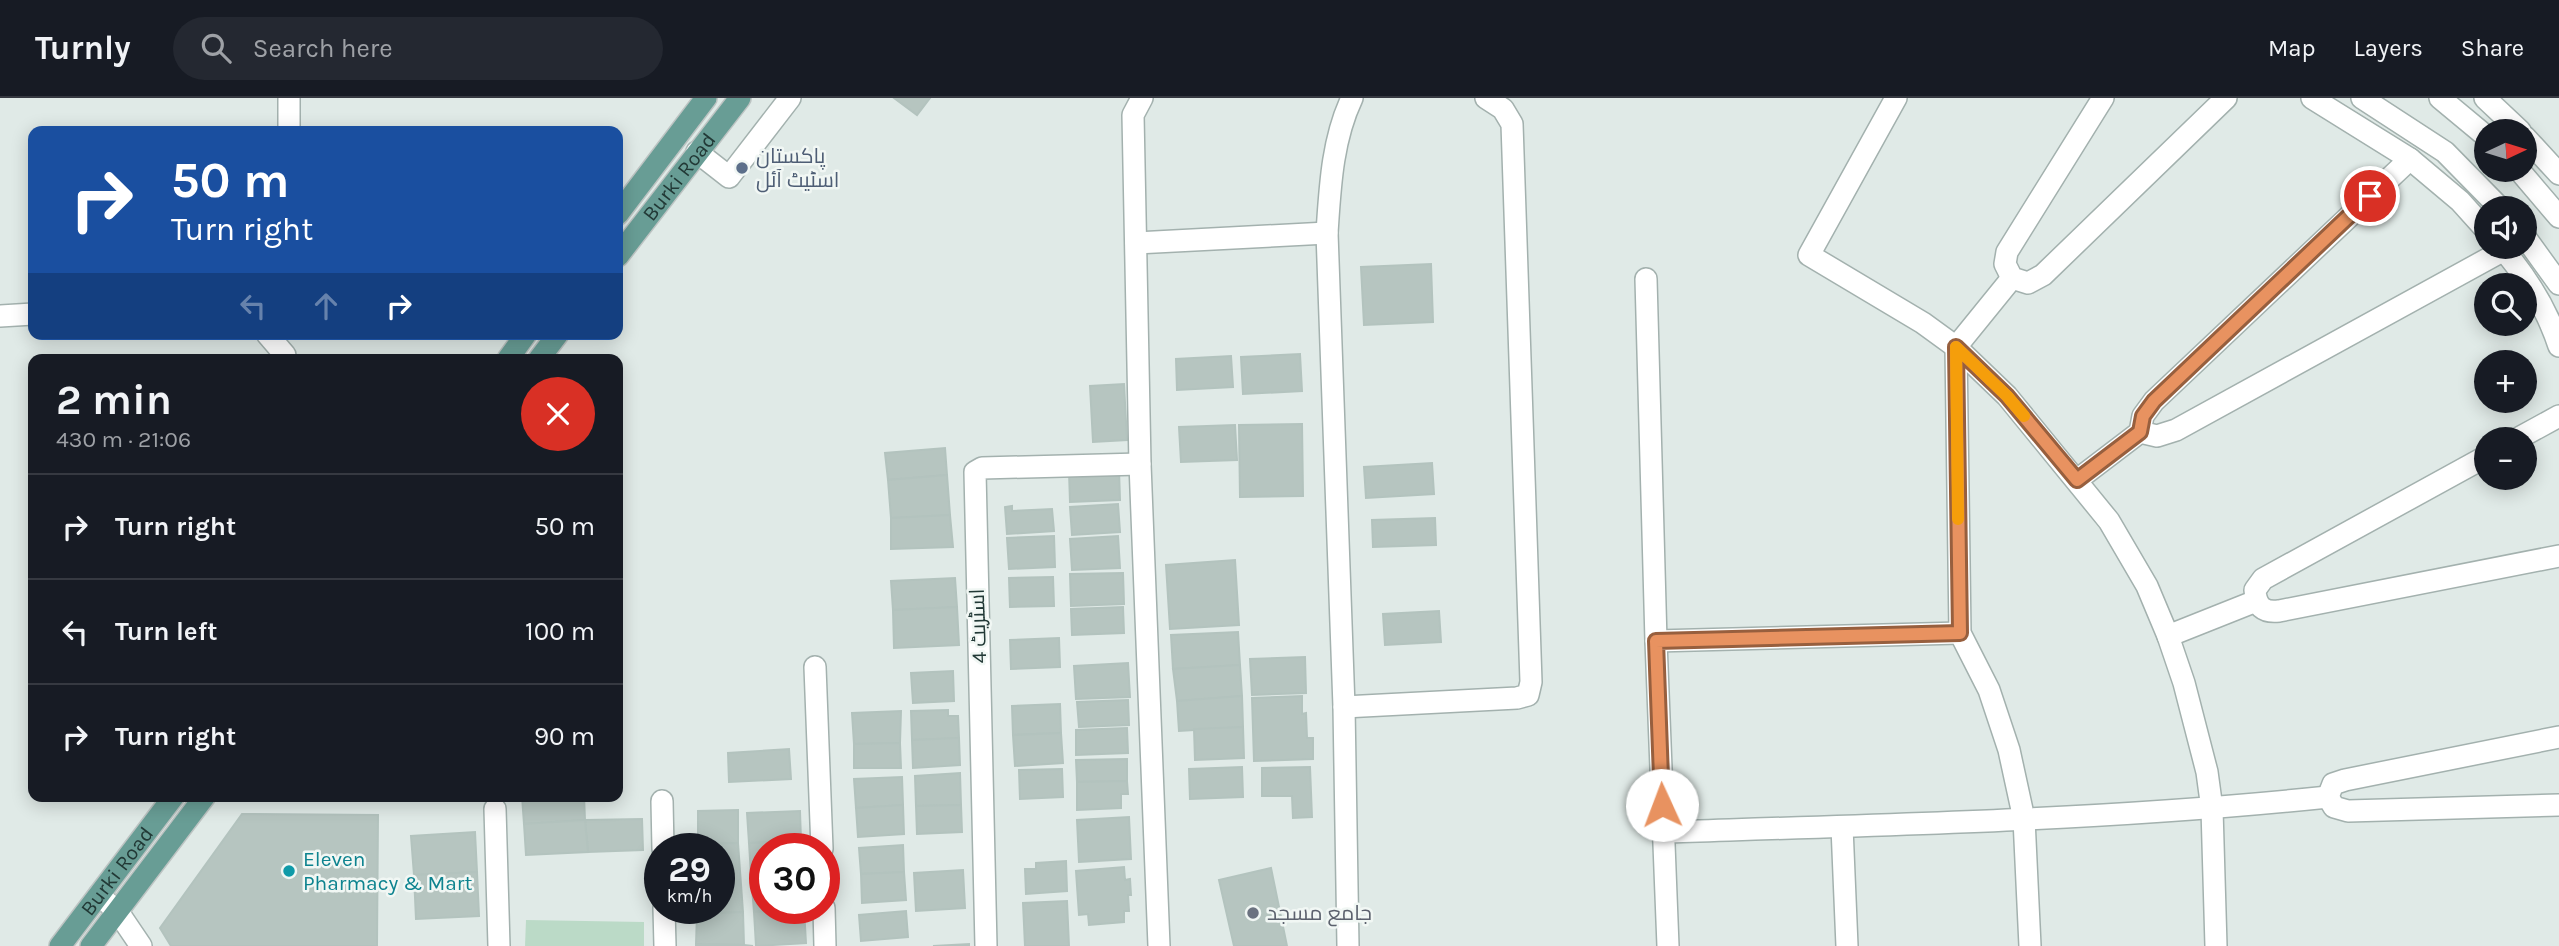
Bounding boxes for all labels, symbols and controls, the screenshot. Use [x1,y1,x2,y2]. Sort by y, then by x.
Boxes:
search box [173,17,663,80]
text: Turnly [35,29,131,67]
icon: search [197,29,235,67]
text: Search here [253,33,393,64]
text: Map [2268,34,2316,62]
text: Layers [2354,34,2423,62]
text: Share [2461,34,2524,62]
north arrow [2474,119,2538,182]
map controls [2474,119,2537,490]
street label: Burki Road [638,128,721,226]
place label: پاکستان اسٹیٹ آئل [756,144,839,193]
text: 50 m [171,152,289,209]
icon: right [56,154,147,245]
marker: پاکستان اسٹیٹ آئل [734,160,750,176]
pin [2340,166,2400,226]
icon: arrive [2351,177,2389,215]
button: sound [2474,196,2537,259]
text: Turn right [171,211,313,248]
button: search [2474,273,2537,336]
icon: left [234,287,272,325]
icon: ahead [307,287,345,325]
icon: right [380,287,418,325]
button: + [2474,350,2537,413]
text: 2 min [56,375,172,425]
button: close [521,377,595,451]
text: 430 m · 21:06 [56,426,191,453]
button: − [2474,427,2537,490]
icon: right [56,508,94,546]
text: Turn right [115,511,236,542]
text: 50 m [534,511,595,542]
street label: اسٹریٹ 4 [965,588,991,664]
icon: left [56,613,94,651]
text: Turn left [115,616,217,647]
text: 100 m [525,616,595,647]
icon: right [56,718,94,756]
text: Turn right [115,721,236,752]
text: 90 m [534,721,595,752]
position arrow [1625,768,1699,842]
street label: Burki Road [76,822,158,920]
speed limit sign: 30 [749,833,840,924]
place label: Eleven Pharmacy & Mart [303,847,472,895]
text: 29 [668,849,711,890]
marker: Eleven Pharmacy & Mart [281,863,297,879]
text: km/h [667,885,712,907]
place label: جامع مسجد [1267,901,1372,927]
marker: جامع مسجد [1245,905,1261,921]

